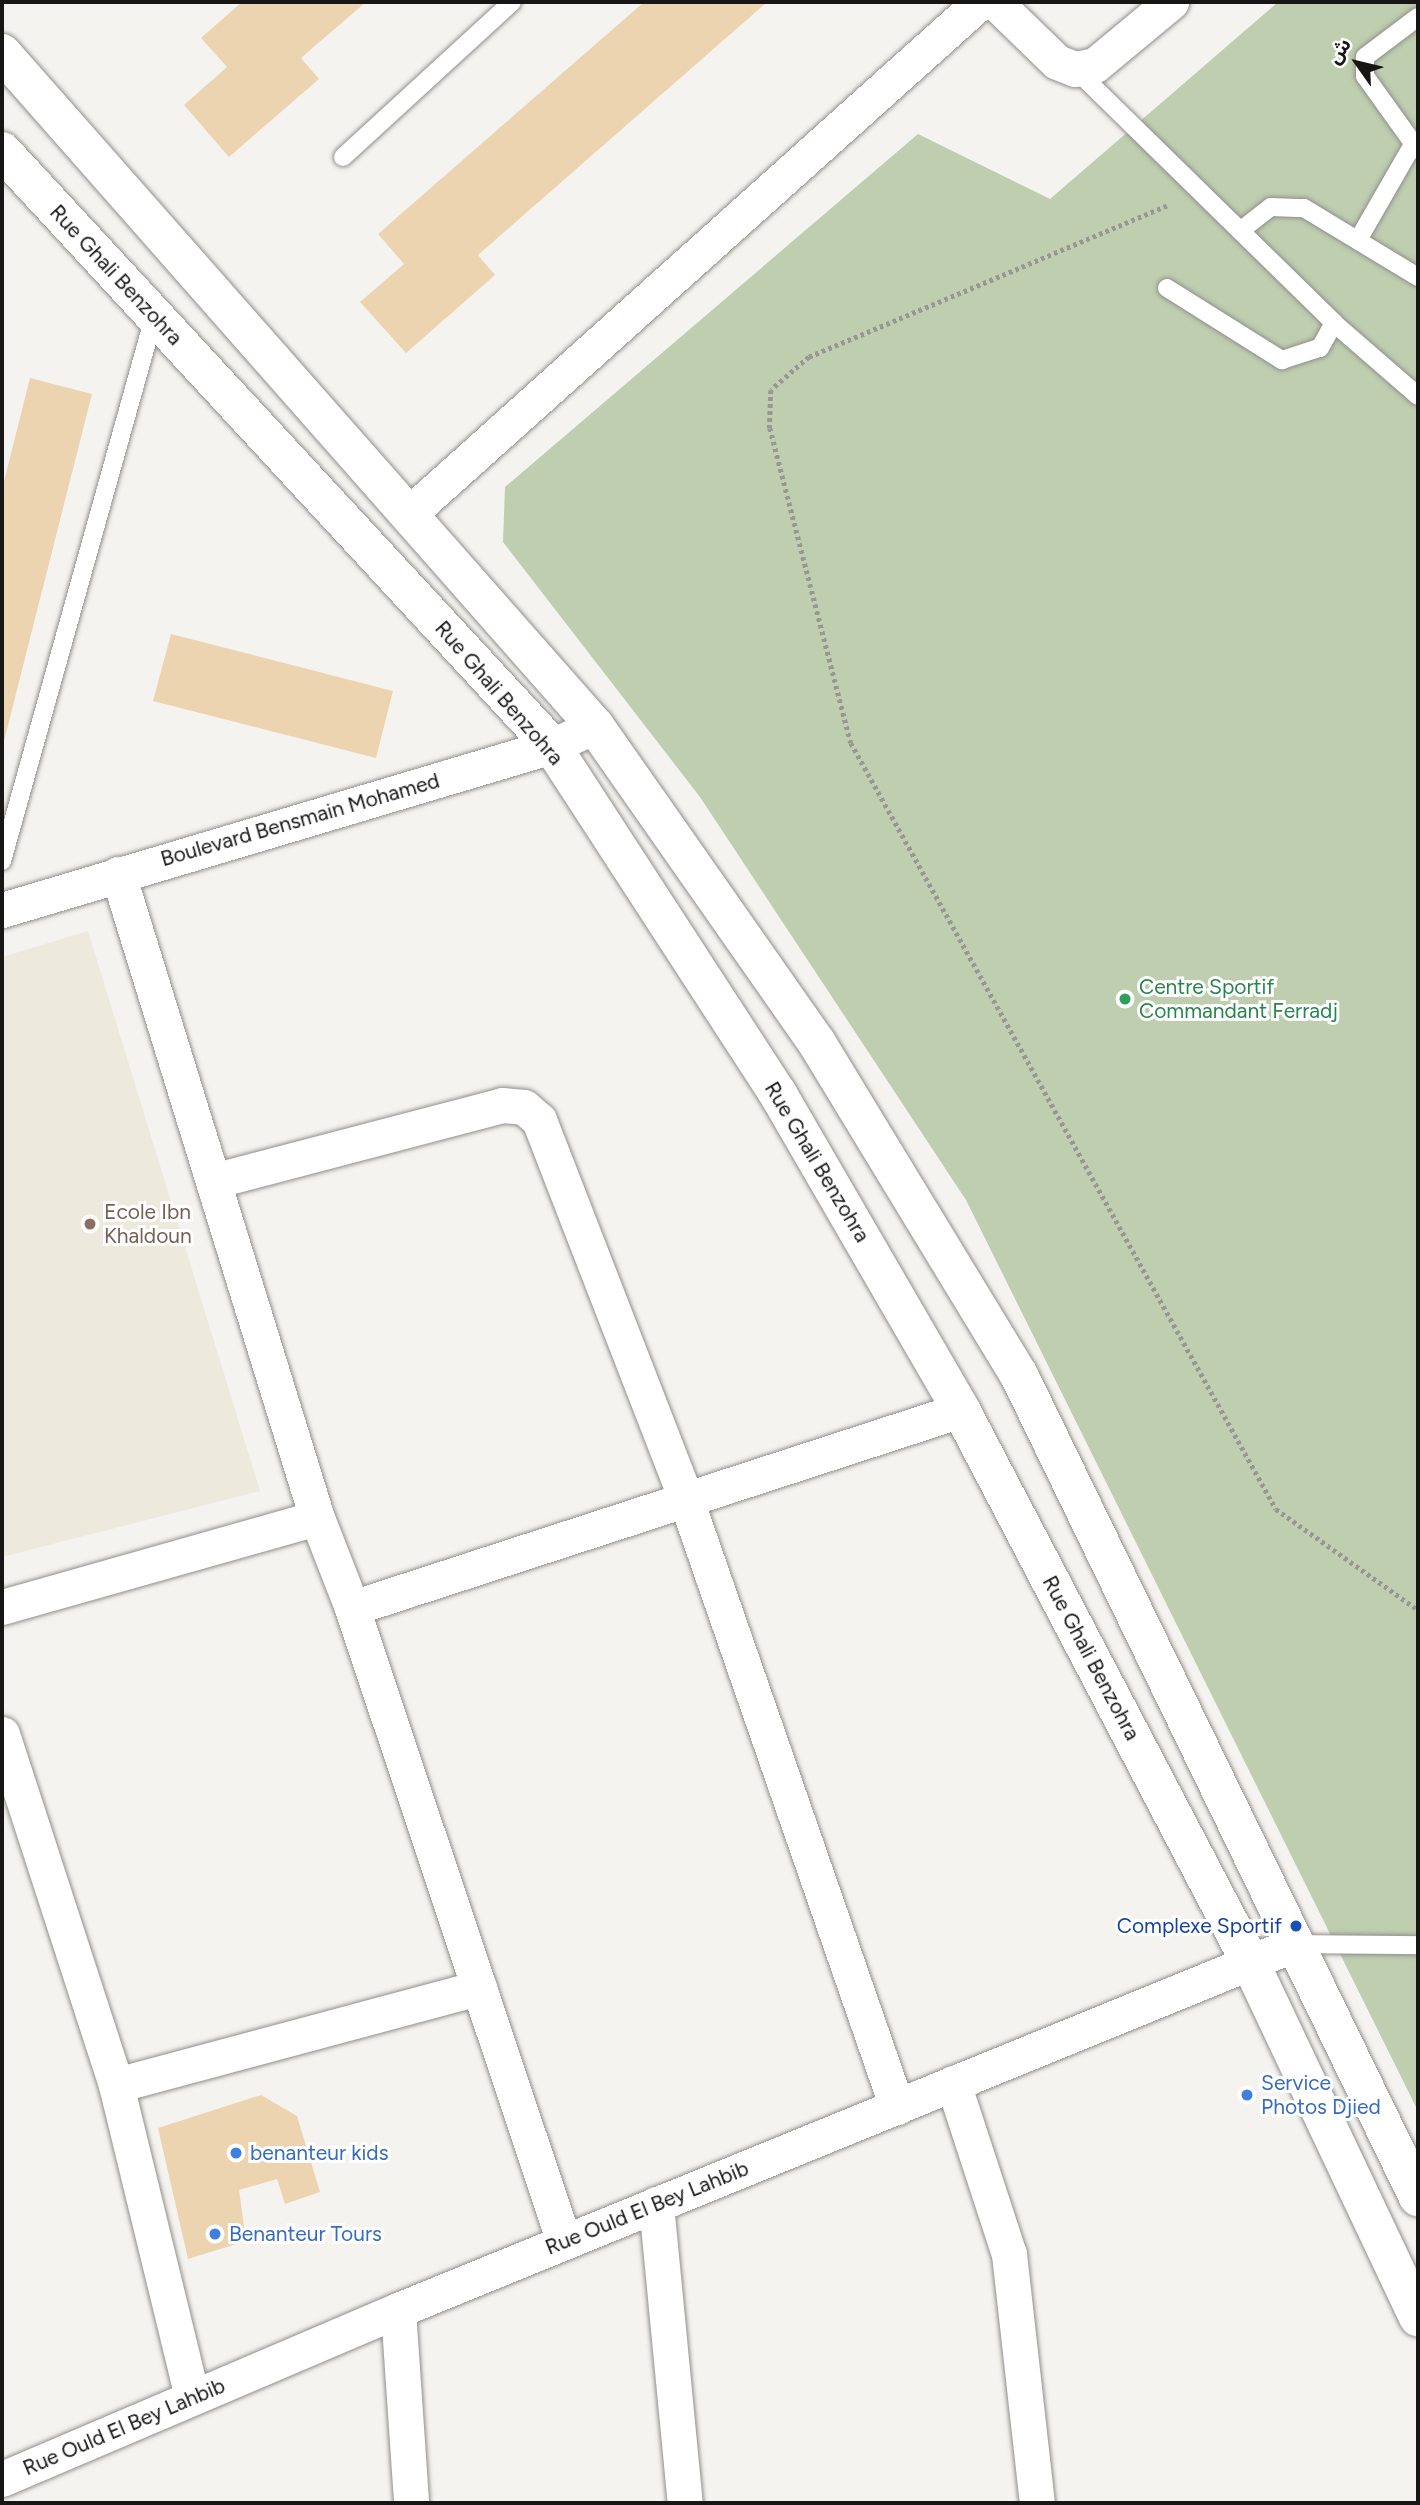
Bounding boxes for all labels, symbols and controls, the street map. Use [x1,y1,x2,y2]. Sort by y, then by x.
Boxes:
north arrow [1322,28,1392,98]
text: ش [1322,34,1356,68]
street label: Rue Ghali Benzohra [45,200,187,350]
street label: Rue Ghali Benzohra [430,616,568,770]
street label: Boulevard Bensmain Mohamed [158,768,442,872]
place label: Centre Sportif Commandant Ferradj [1139,974,1338,1024]
marker: Centre Sportif Commandant Ferradj [1117,991,1133,1007]
street label: Rue Ghali Benzohra [759,1077,875,1247]
place label: Ecole Ibn Khaldoun [104,1199,192,1249]
marker: Ecole Ibn Khaldoun [82,1216,98,1232]
street label: Rue Ghali Benzohra [1037,1571,1145,1745]
place label: Complexe Sportif [1117,1913,1282,1939]
marker: Complexe Sportif [1288,1918,1304,1934]
place label: Service Photos Djied [1261,2070,1381,2120]
marker: Service Photos Djied [1239,2087,1255,2103]
place label: benanteur kids [250,2140,388,2166]
marker: benanteur kids [228,2145,244,2161]
street label: Rue Ould El Bey Lahbib [542,2156,752,2260]
place label: Benanteur Tours [229,2221,382,2247]
marker: Benanteur Tours [207,2226,223,2242]
street label: Rue Ould El Bey Lahbib [19,2373,229,2481]

